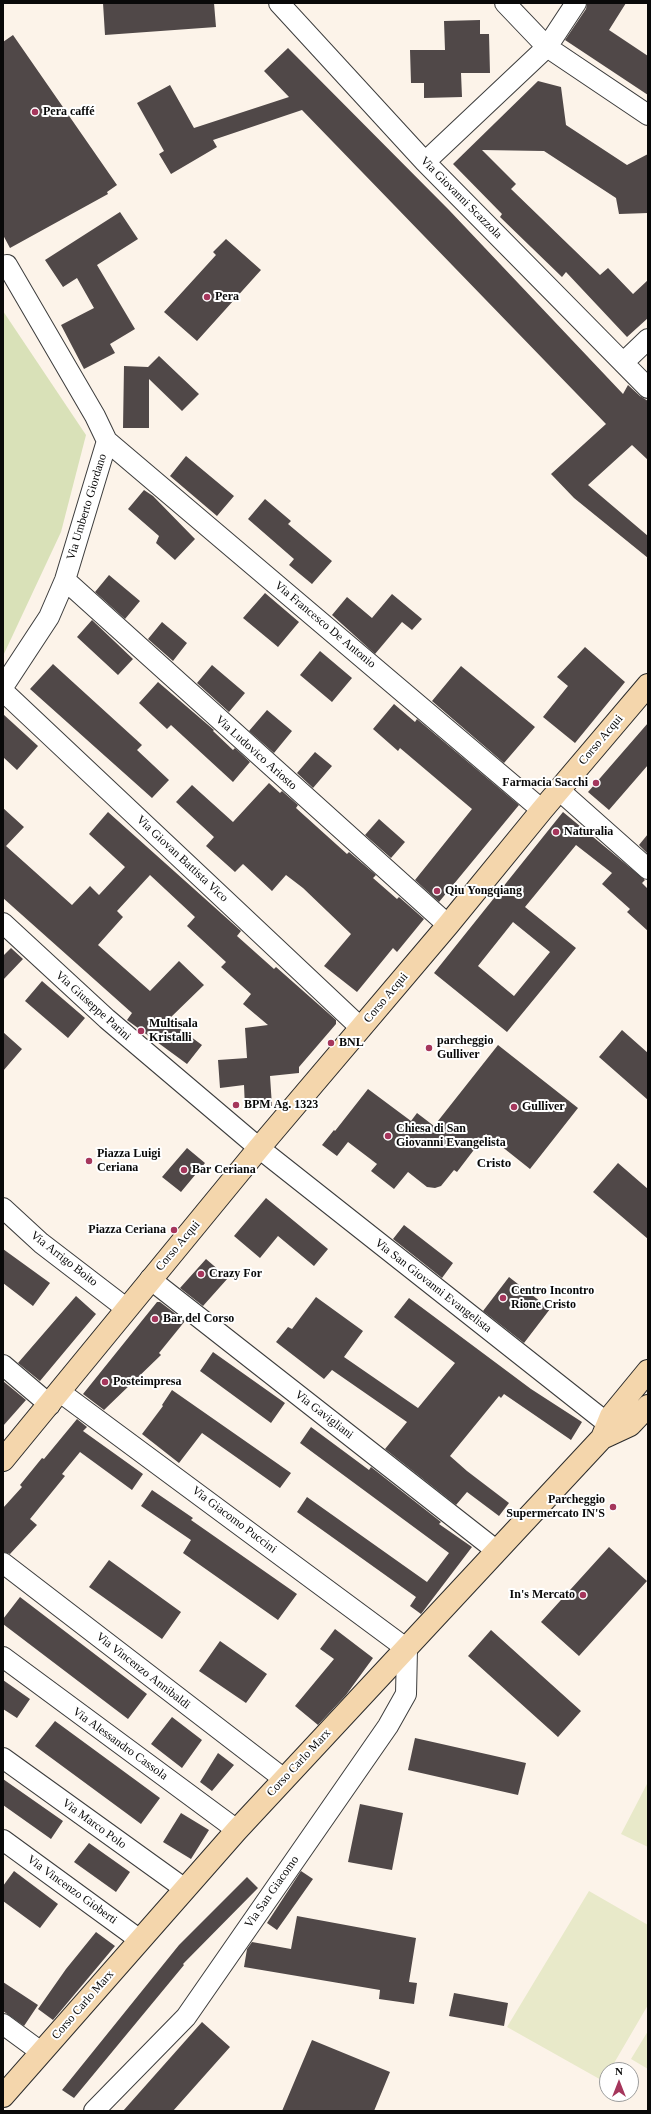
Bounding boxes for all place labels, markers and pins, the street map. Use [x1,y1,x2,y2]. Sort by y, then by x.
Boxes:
place label: Pera caffé [43,105,95,119]
marker: Pera caffé [30,107,40,117]
place label: Pera [215,290,239,304]
marker: Pera [202,292,212,302]
place label: Farmacia Sacchi [502,776,588,790]
marker: Farmacia Sacchi [591,778,601,788]
place label: Naturalia [564,825,613,839]
marker: Naturalia [551,827,561,837]
place label: Qiu Yongqiang [445,884,522,898]
marker: Qiu Yongqiang [432,886,442,896]
place label: Multisala Kristalli [149,1017,198,1045]
marker: Multisala Kristalli [136,1026,146,1036]
place label: parcheggio Gulliver [437,1034,493,1062]
place label: BNL [339,1036,364,1050]
marker: BNL [326,1038,336,1048]
marker: parcheggio Gulliver [424,1043,434,1053]
place label: BPM Ag. 1323 [244,1098,318,1112]
marker: BPM Ag. 1323 [231,1100,241,1110]
place label: Gulliver [522,1100,565,1114]
marker: Gulliver [509,1102,519,1112]
place label: Chiesa di San Giovanni Evangelista [396,1122,506,1150]
marker: Chiesa di San Giovanni Evangelista [383,1131,393,1141]
place label: Piazza Luigi Ceriana [97,1147,161,1175]
marker: Piazza Luigi Ceriana [84,1156,94,1166]
place label: Bar Ceriana [192,1163,256,1177]
marker: Bar Ceriana [179,1165,189,1175]
place label: Piazza Ceriana [88,1223,166,1237]
marker: Piazza Ceriana [169,1225,179,1235]
place label: Crazy For [209,1267,262,1281]
marker: Crazy For [196,1269,206,1279]
place label: Centro Incontro Rione Cristo [511,1284,594,1312]
marker: Centro Incontro Rione Cristo [498,1293,508,1303]
place label: Bar del Corso [163,1312,234,1326]
marker: Bar del Corso [150,1314,160,1324]
place label: Posteimpresa [113,1375,181,1389]
marker: Posteimpresa [100,1377,110,1387]
place label: Parcheggio Supermercato IN'S [506,1493,605,1521]
marker: Parcheggio Supermercato IN'S [608,1502,618,1512]
place label: In's Mercato [510,1588,575,1602]
marker: In's Mercato [578,1590,588,1600]

